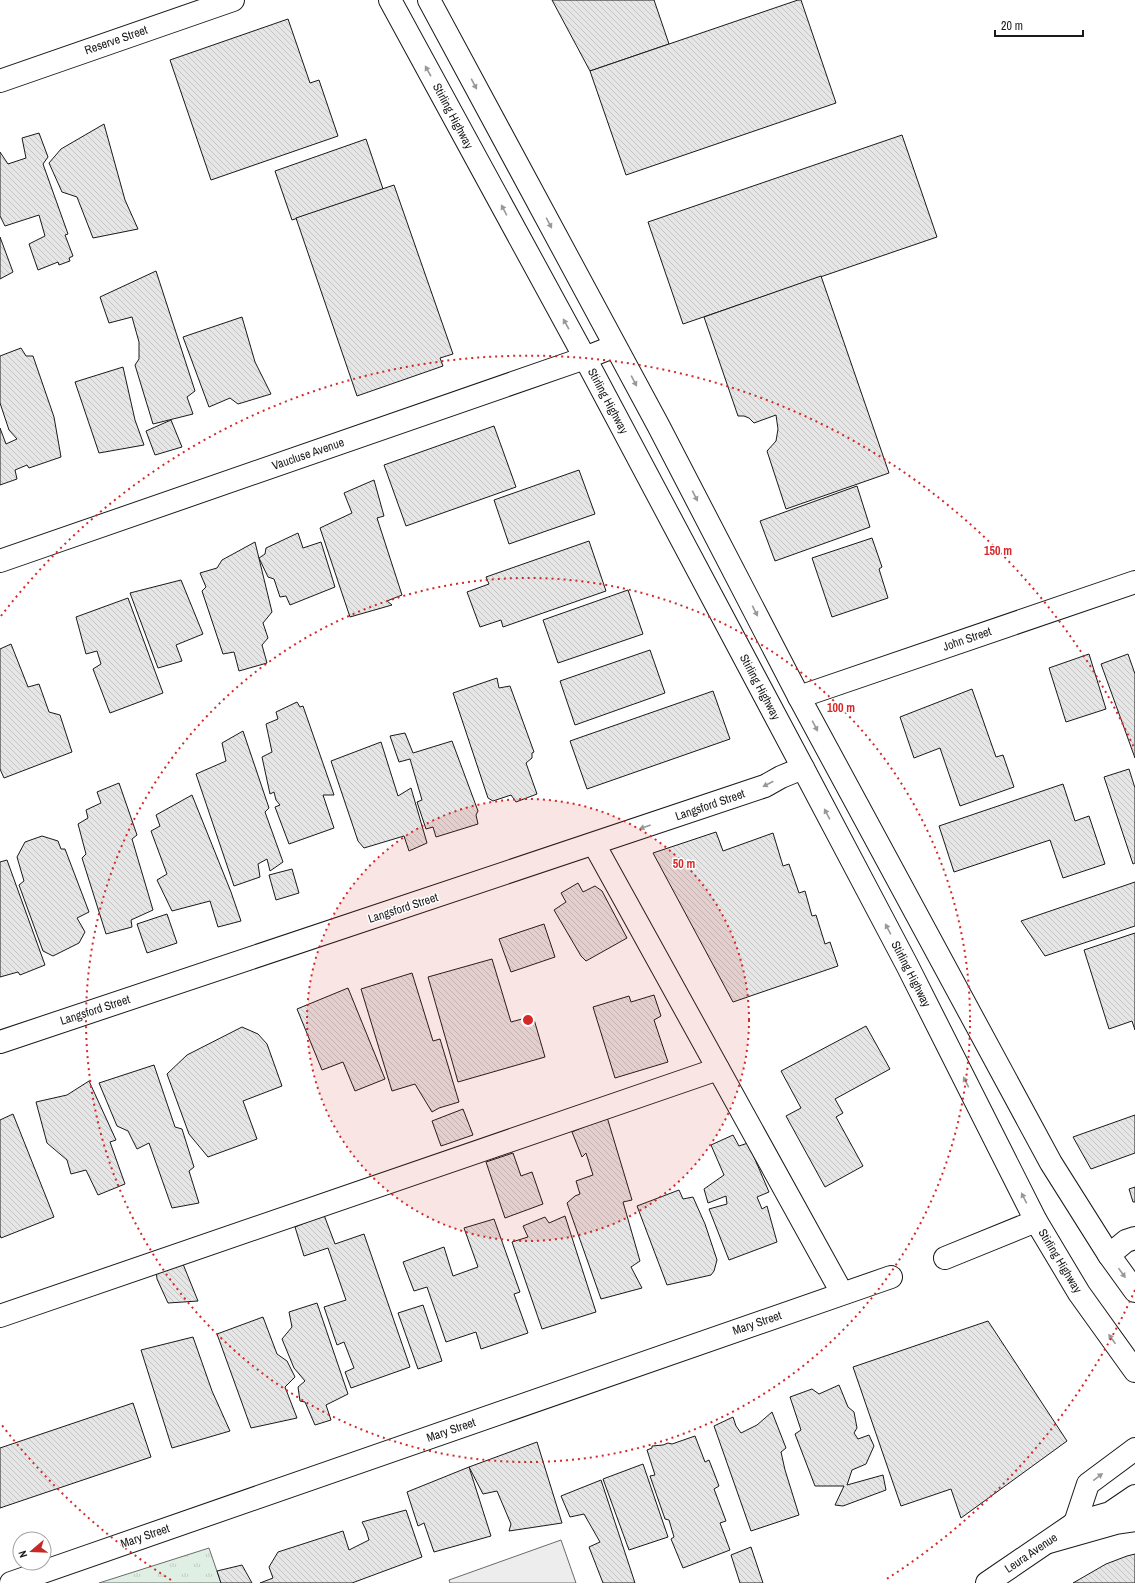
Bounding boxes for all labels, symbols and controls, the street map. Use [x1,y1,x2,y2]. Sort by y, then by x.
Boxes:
scale bar [995,12,1083,38]
text: 20 m [1001,18,1023,34]
street label: Reserve Street [82,22,150,58]
one-way arrow [425,65,432,77]
one-way arrow [471,78,477,90]
street label: Stirling Highway [429,80,477,152]
one-way arrow [500,204,507,216]
one-way arrow [545,217,552,229]
one-way arrow [563,318,570,330]
street label: Stirling Highway [584,365,632,437]
one-way arrow [631,375,637,386]
street label: Vaucluse Avenue [270,434,346,474]
one-way arrow [691,490,698,501]
text: 150 m [984,543,1012,559]
one-way arrow [751,605,758,617]
street label: John Street [941,623,994,655]
street label: Stirling Highway [736,651,784,723]
text: 100 m [827,700,855,716]
one-way arrow [812,720,818,732]
one-way arrow [762,781,773,787]
street label: Langsford Street [673,786,747,824]
one-way arrow [824,808,831,820]
one-way arrow [639,824,651,830]
text: 50 m [673,856,695,872]
street label: Langsford Street [366,889,440,927]
one-way arrow [885,923,891,935]
street label: Stirling Highway [887,938,935,1010]
street label: Langsford Street [58,991,132,1029]
centre of rings [521,1013,535,1027]
one-way arrow [963,1077,969,1088]
one-way arrow [1021,1193,1028,1204]
street label: Stirling Highway [1035,1226,1085,1296]
one-way arrow [1118,1268,1126,1279]
street label: Mary Street [730,1307,784,1339]
one-way arrow [1108,1334,1116,1344]
street label: Mary Street [424,1414,478,1446]
one-way arrow [1092,1472,1103,1481]
street label: Mary Street [118,1520,172,1552]
street label: Leura Avenue [1001,1529,1061,1577]
north arrow [12,1531,52,1571]
text: N [15,1549,30,1560]

